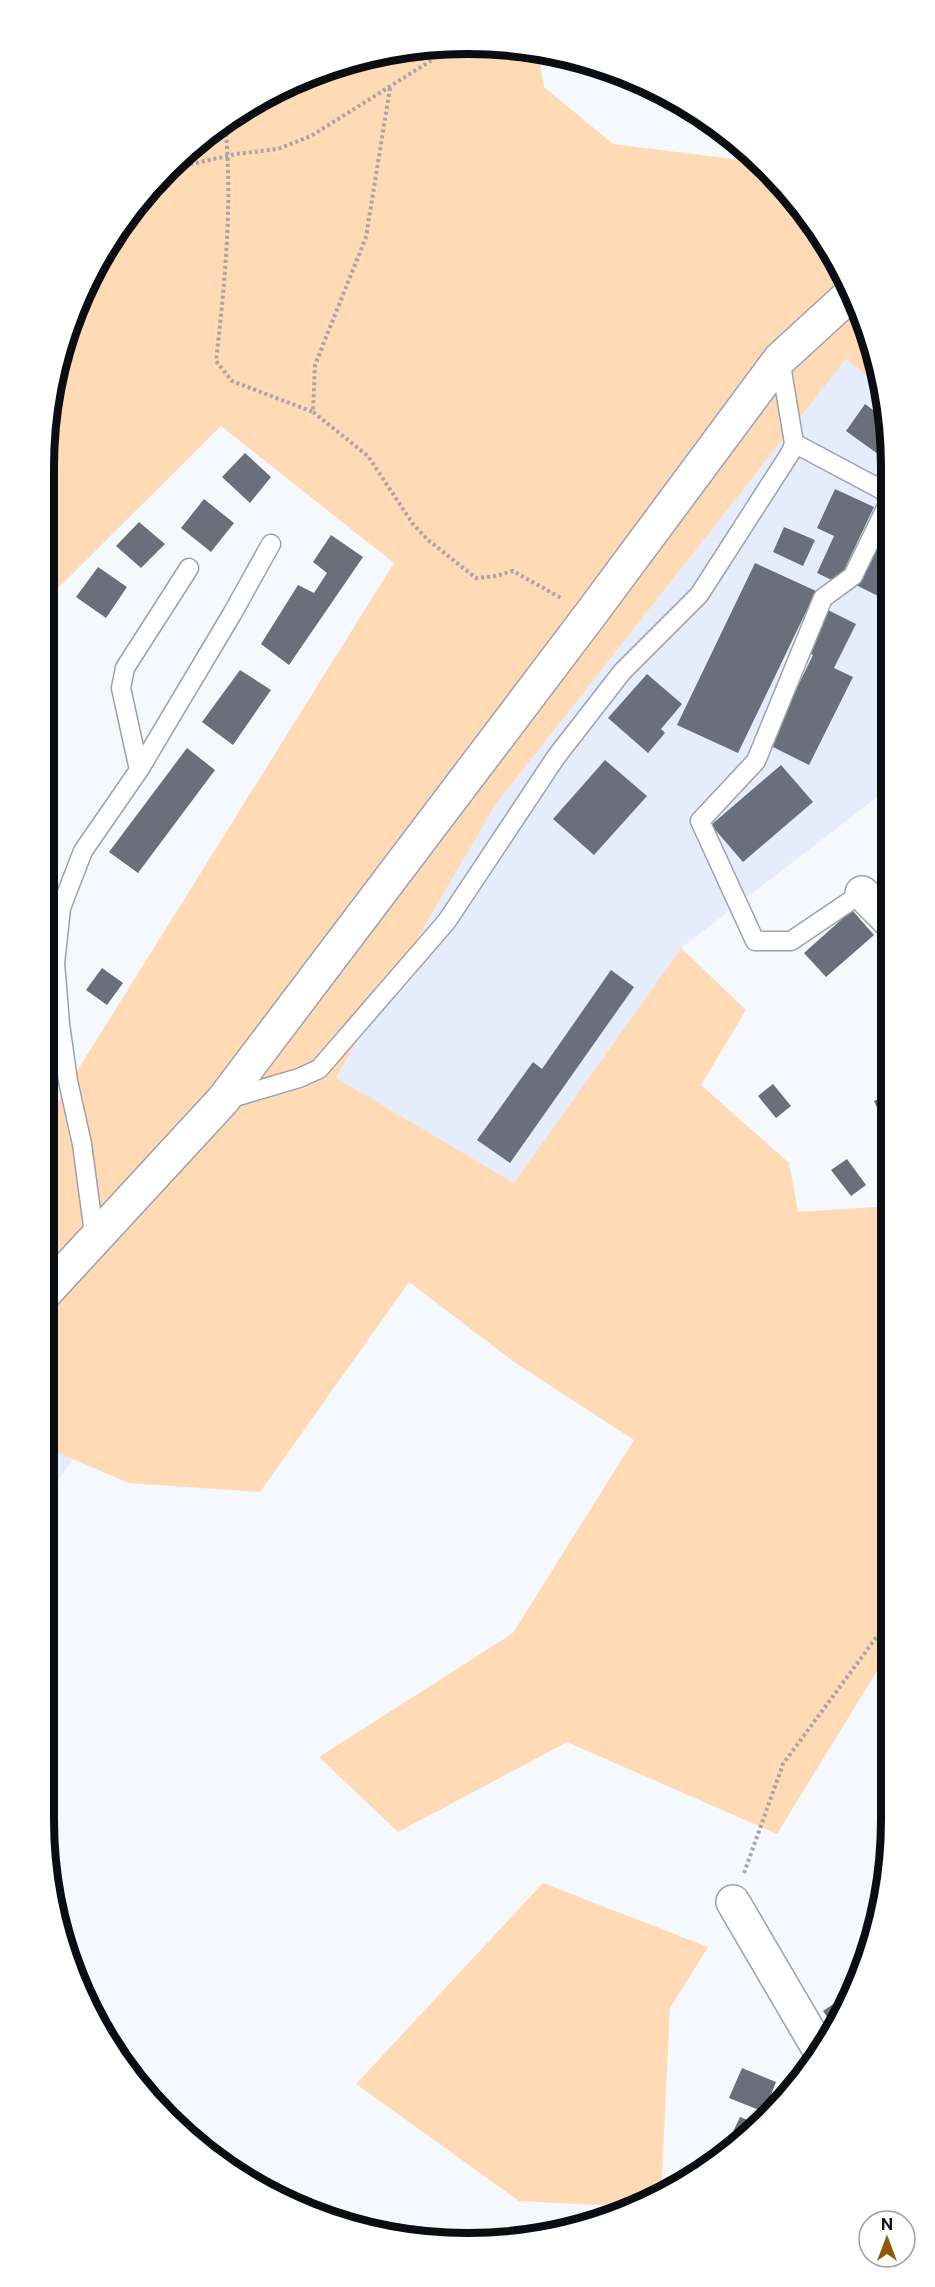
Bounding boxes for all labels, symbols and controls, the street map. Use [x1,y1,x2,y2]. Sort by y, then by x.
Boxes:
north arrow [857,2209,917,2269]
text: N [881,2215,893,2234]

